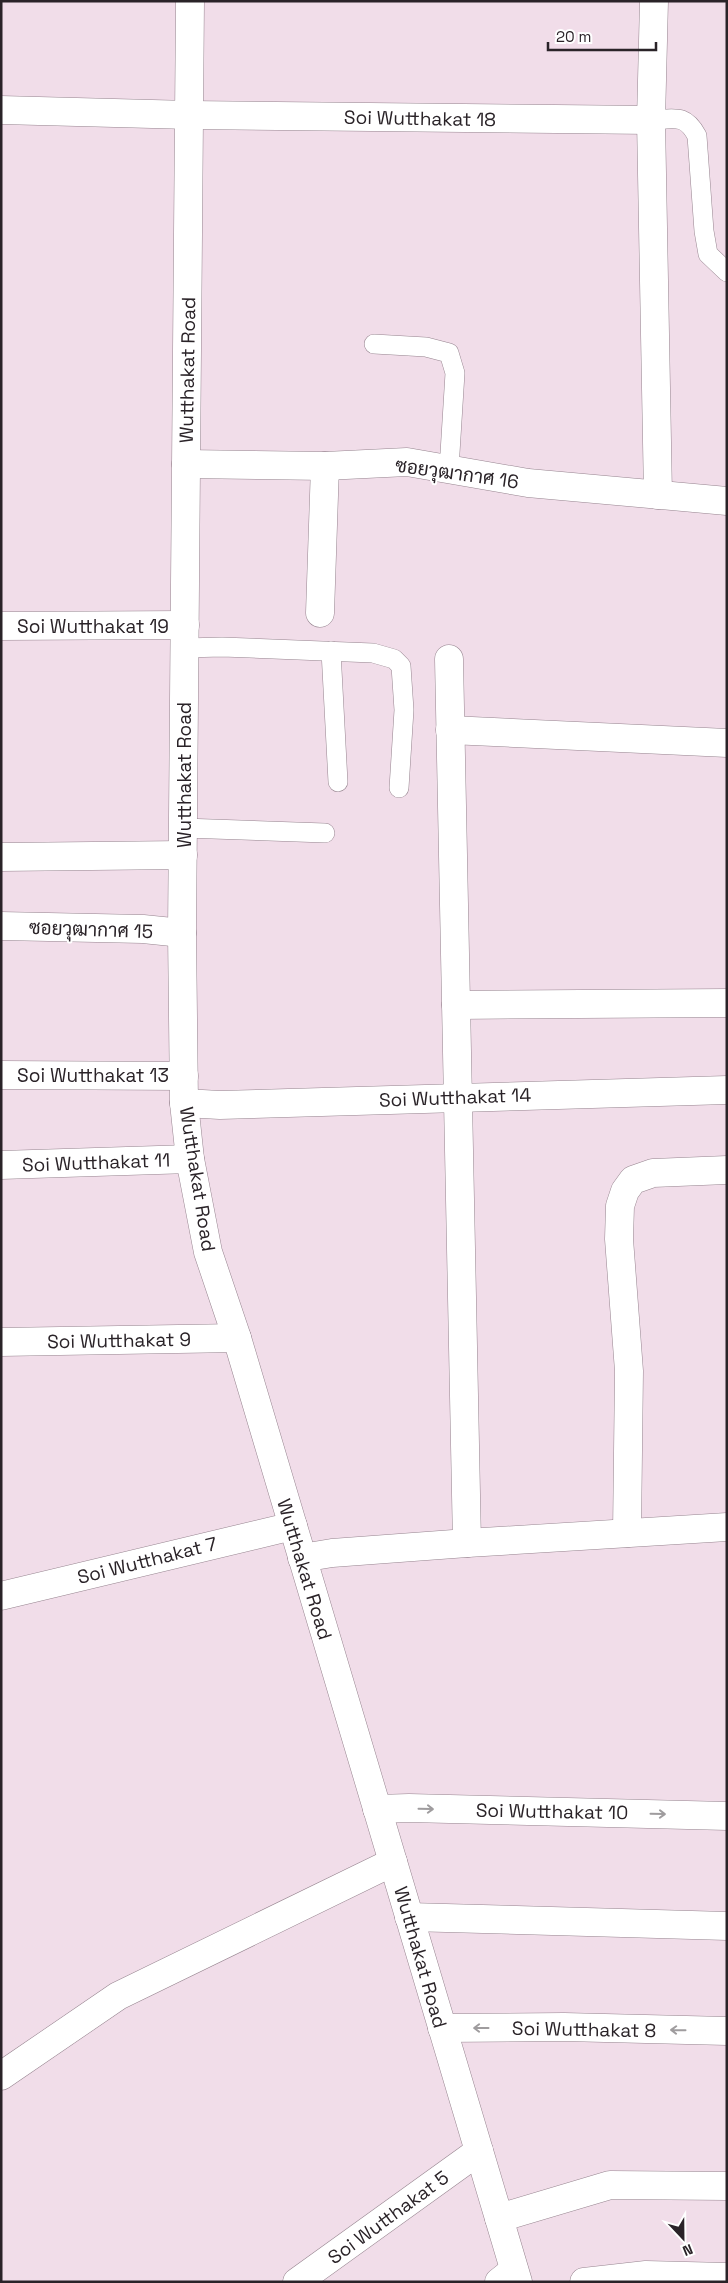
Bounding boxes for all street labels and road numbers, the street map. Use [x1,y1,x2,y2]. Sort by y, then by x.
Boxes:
street label: Soi Wutthakat 18 [344,105,496,132]
street label: Wutthakat Road [174,297,201,443]
street label: ซอยวุฒากาศ 16 [394,452,520,495]
street label: Soi Wutthakat 19 [17,614,169,639]
street label: Wutthakat Road [172,702,197,848]
street label: ซอยวุฒากาศ 15 [28,915,154,944]
street label: Soi Wutthakat 13 [17,1063,169,1088]
street label: Soi Wutthakat 14 [379,1082,532,1113]
street label: Wutthakat Road [174,1105,221,1253]
street label: Soi Wutthakat 11 [22,1147,171,1178]
street label: Soi Wutthakat 9 [47,1327,191,1354]
street label: Wutthakat Road [271,1496,338,1643]
street label: Soi Wutthakat 7 [75,1531,220,1590]
street label: Soi Wutthakat 10 [476,1798,628,1825]
street label: Wutthakat Road [388,1883,453,2031]
street label: Soi Wutthakat 8 [512,2016,656,2043]
street label: Soi Wutthakat 5 [323,2165,454,2270]

